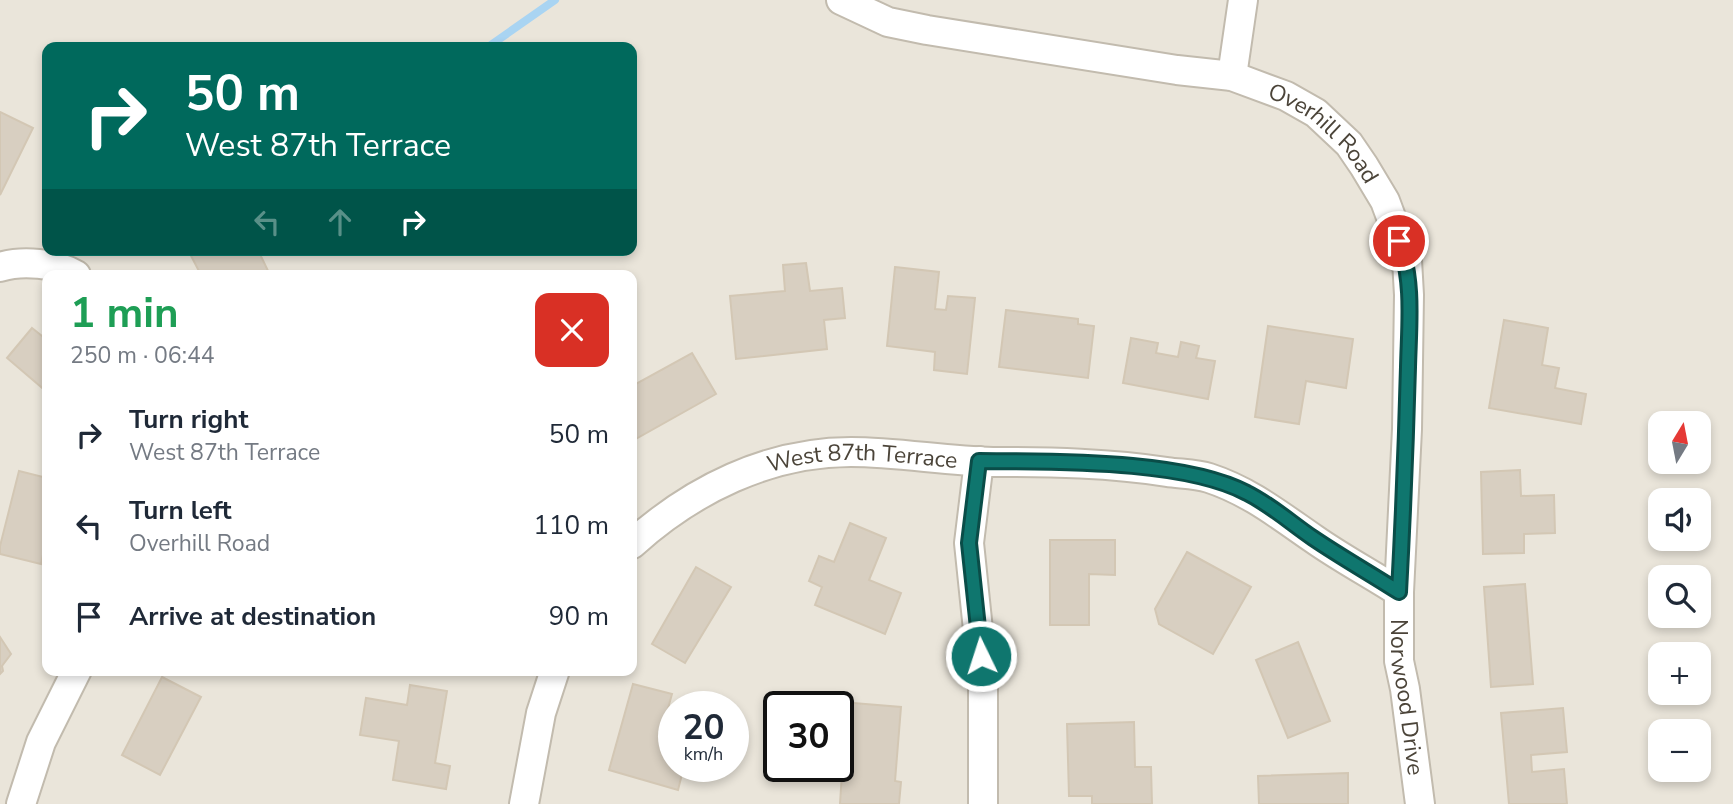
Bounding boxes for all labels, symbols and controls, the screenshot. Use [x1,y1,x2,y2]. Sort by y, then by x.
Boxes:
text: 50 m [185,60,300,127]
icon: right [70,70,161,161]
street label: Overhill Road [1264,75,1386,189]
text: West 87th Terrace [185,124,451,167]
icon: left [248,203,286,241]
icon: ahead [321,203,359,241]
icon: right [394,203,432,241]
pin [1369,211,1429,271]
icon: arrive [1380,222,1418,260]
text: 1 min [70,285,179,342]
button: close [535,293,609,367]
text: 250 m · 06:44 [70,340,215,371]
text: Turn right [129,402,248,437]
north arrow [1648,411,1712,474]
map controls [1648,411,1711,782]
icon: right [70,416,108,454]
text: 50 m [549,417,609,452]
street label: West 87th Terrace [764,436,959,480]
text: West 87th Terrace [129,437,320,468]
button: sound [1648,488,1711,551]
text: Turn left [129,493,232,528]
icon: left [70,507,108,545]
text: 110 m [533,508,609,543]
text: Overhill Road [129,528,270,559]
button: search [1648,565,1711,628]
icon: arrive [70,598,108,636]
text: Arrive at destination [129,599,376,634]
text: 90 m [549,599,609,634]
position arrow [944,619,1018,693]
street label: Norwood Drive [1383,619,1432,777]
button: + [1648,642,1711,705]
speed limit sign: 30 [763,691,854,782]
text: 20 [682,704,725,751]
button: − [1648,719,1711,782]
text: km/h [684,742,723,766]

